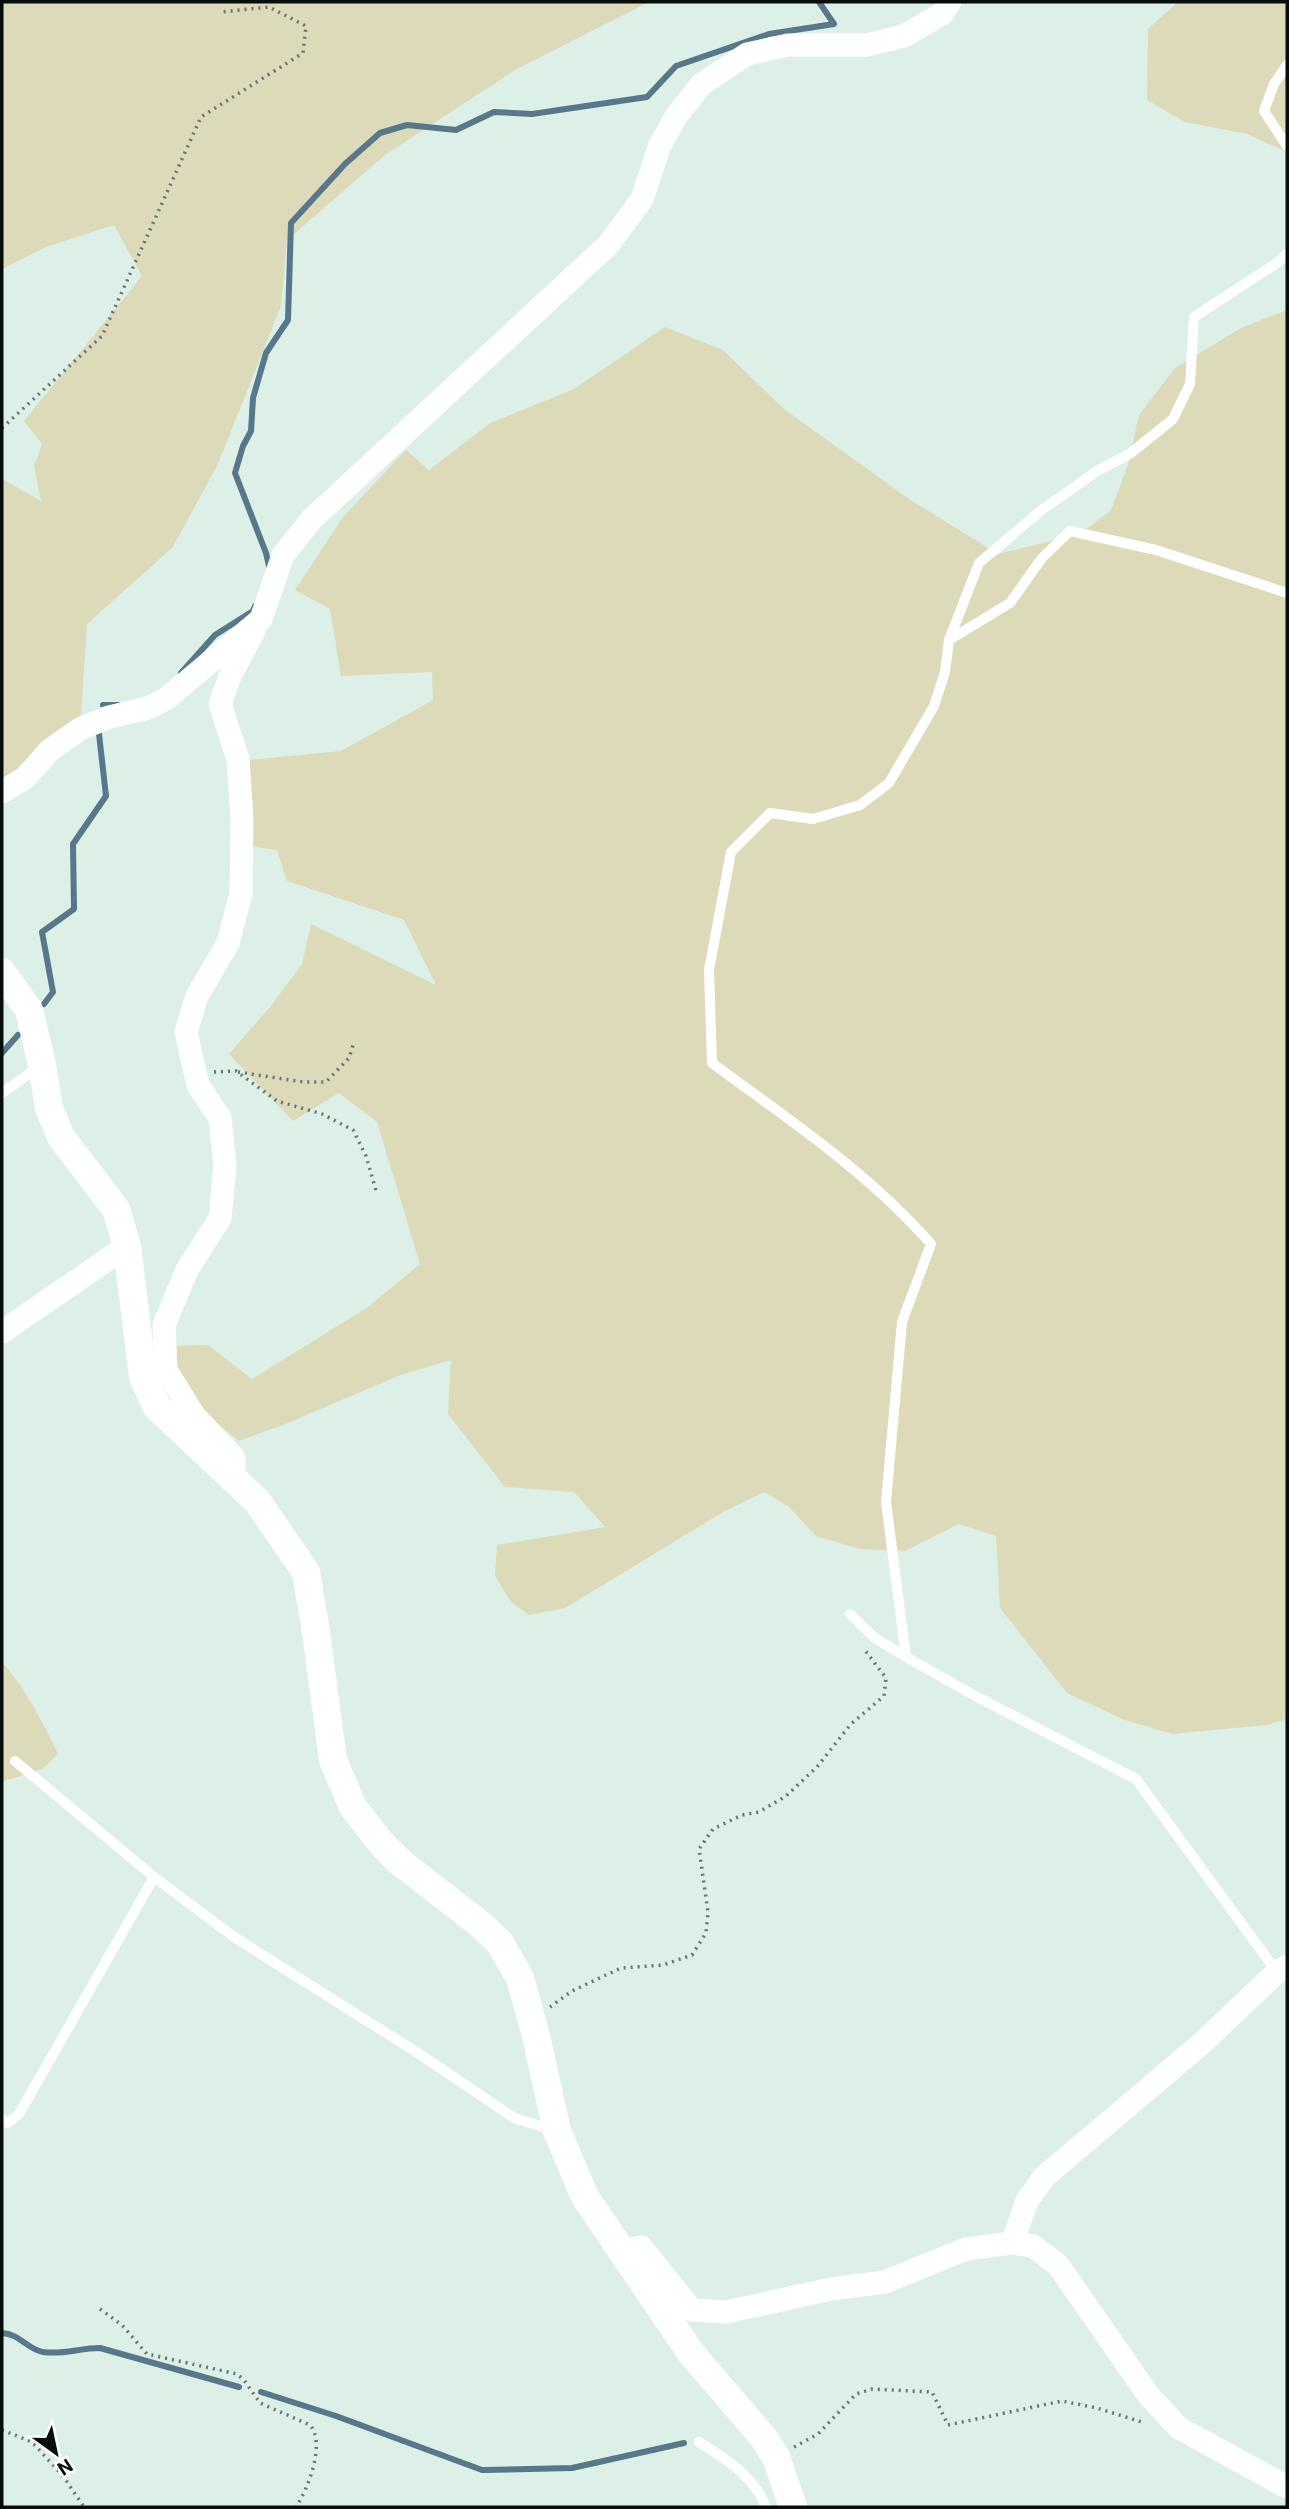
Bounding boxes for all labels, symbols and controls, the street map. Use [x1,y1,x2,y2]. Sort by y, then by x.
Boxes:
north arrow [21,2418,91,2488]
text: N [53,2454,77,2480]

